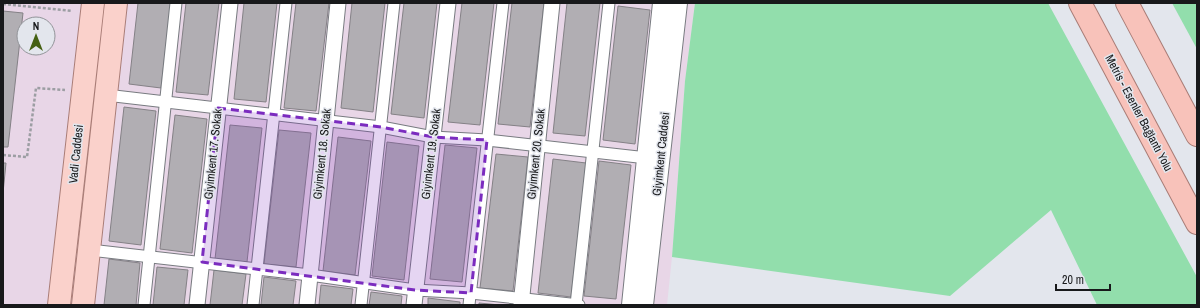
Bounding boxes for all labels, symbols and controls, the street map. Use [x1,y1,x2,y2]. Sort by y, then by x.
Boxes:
north arrow [16,16,56,56]
text: N [33,19,39,33]
street label: Metris - Esenler Bağlantı Yolu [1101,52,1177,174]
street label: Giyimkent 17. Sokak [200,108,226,200]
street label: Giyimkent 18. Sokak [309,108,335,200]
street label: Giyimkent 19. Sokak [417,108,445,200]
street label: Giyimkent 20. Sokak [523,108,549,200]
street label: Giyimkent Caddesi [649,111,673,197]
street label: Vadi Caddesi [65,124,87,184]
scale bar [1056,266,1110,292]
text: 20 m [1062,272,1084,288]

